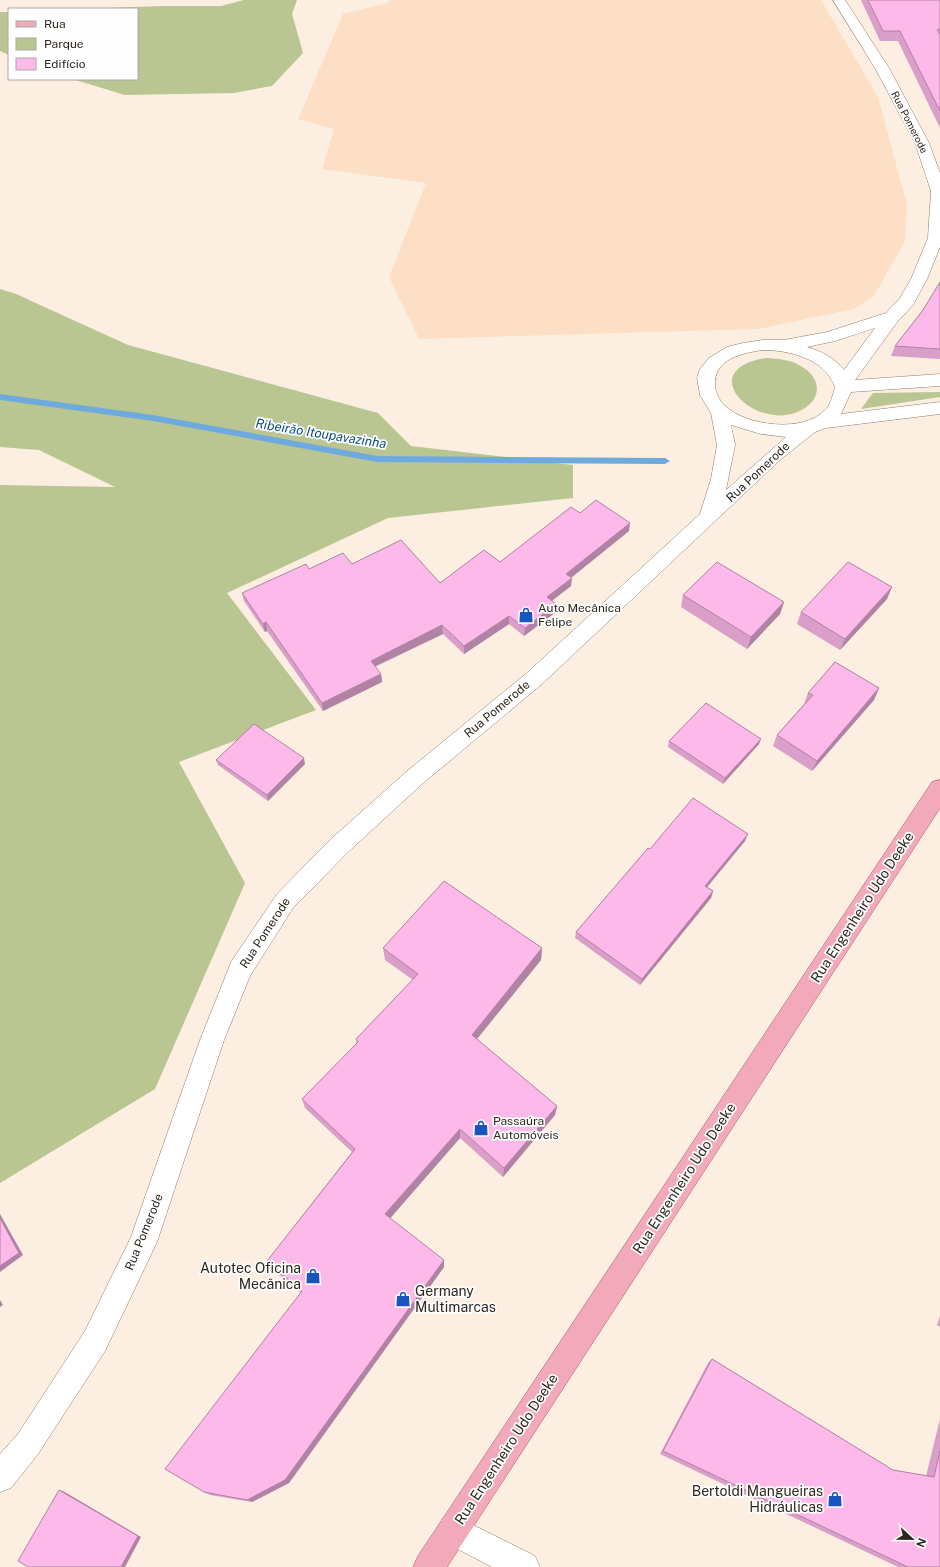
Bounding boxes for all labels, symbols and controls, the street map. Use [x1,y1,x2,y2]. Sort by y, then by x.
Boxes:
legend [8,8,138,80]
text: Rua [44,17,66,31]
text: Parque [44,37,84,51]
text: Edifício [44,57,86,71]
street label: Rua Pomerode [889,89,931,155]
water label: Ribeirão Itoupavazinha [254,416,387,451]
street label: Rua Pomerode [723,439,793,505]
place label: Auto Mecânica Felipe [538,601,621,629]
shop icon: Auto Mecânica Felipe [517,606,535,624]
street label: Rua Pomerode [461,677,533,741]
street label: Rua Engenheiro Udo Deeke [807,829,917,985]
street label: Rua Pomerode [237,895,293,971]
street label: Rua Engenheiro Udo Deeke [629,1100,739,1256]
place label: Passaúra Automóveis [493,1114,559,1142]
shop icon: Passaúra Automóveis [472,1119,490,1137]
street label: Rua Pomerode [122,1191,166,1272]
place label: Autotec Oficina Mecânica [200,1260,301,1292]
shop icon: Autotec Oficina Mecânica [304,1267,322,1285]
place label: Germany Multimarcas [415,1283,496,1315]
shop icon: Germany Multimarcas [394,1290,412,1308]
street label: Rua Engenheiro Udo Deeke [451,1371,561,1527]
place label: Bertoldi Mangueiras Hidráulicas [692,1483,823,1515]
shop icon: Bertoldi Mangueiras Hidráulicas [826,1490,844,1508]
north arrow [892,1519,932,1559]
text: N [914,1537,928,1549]

